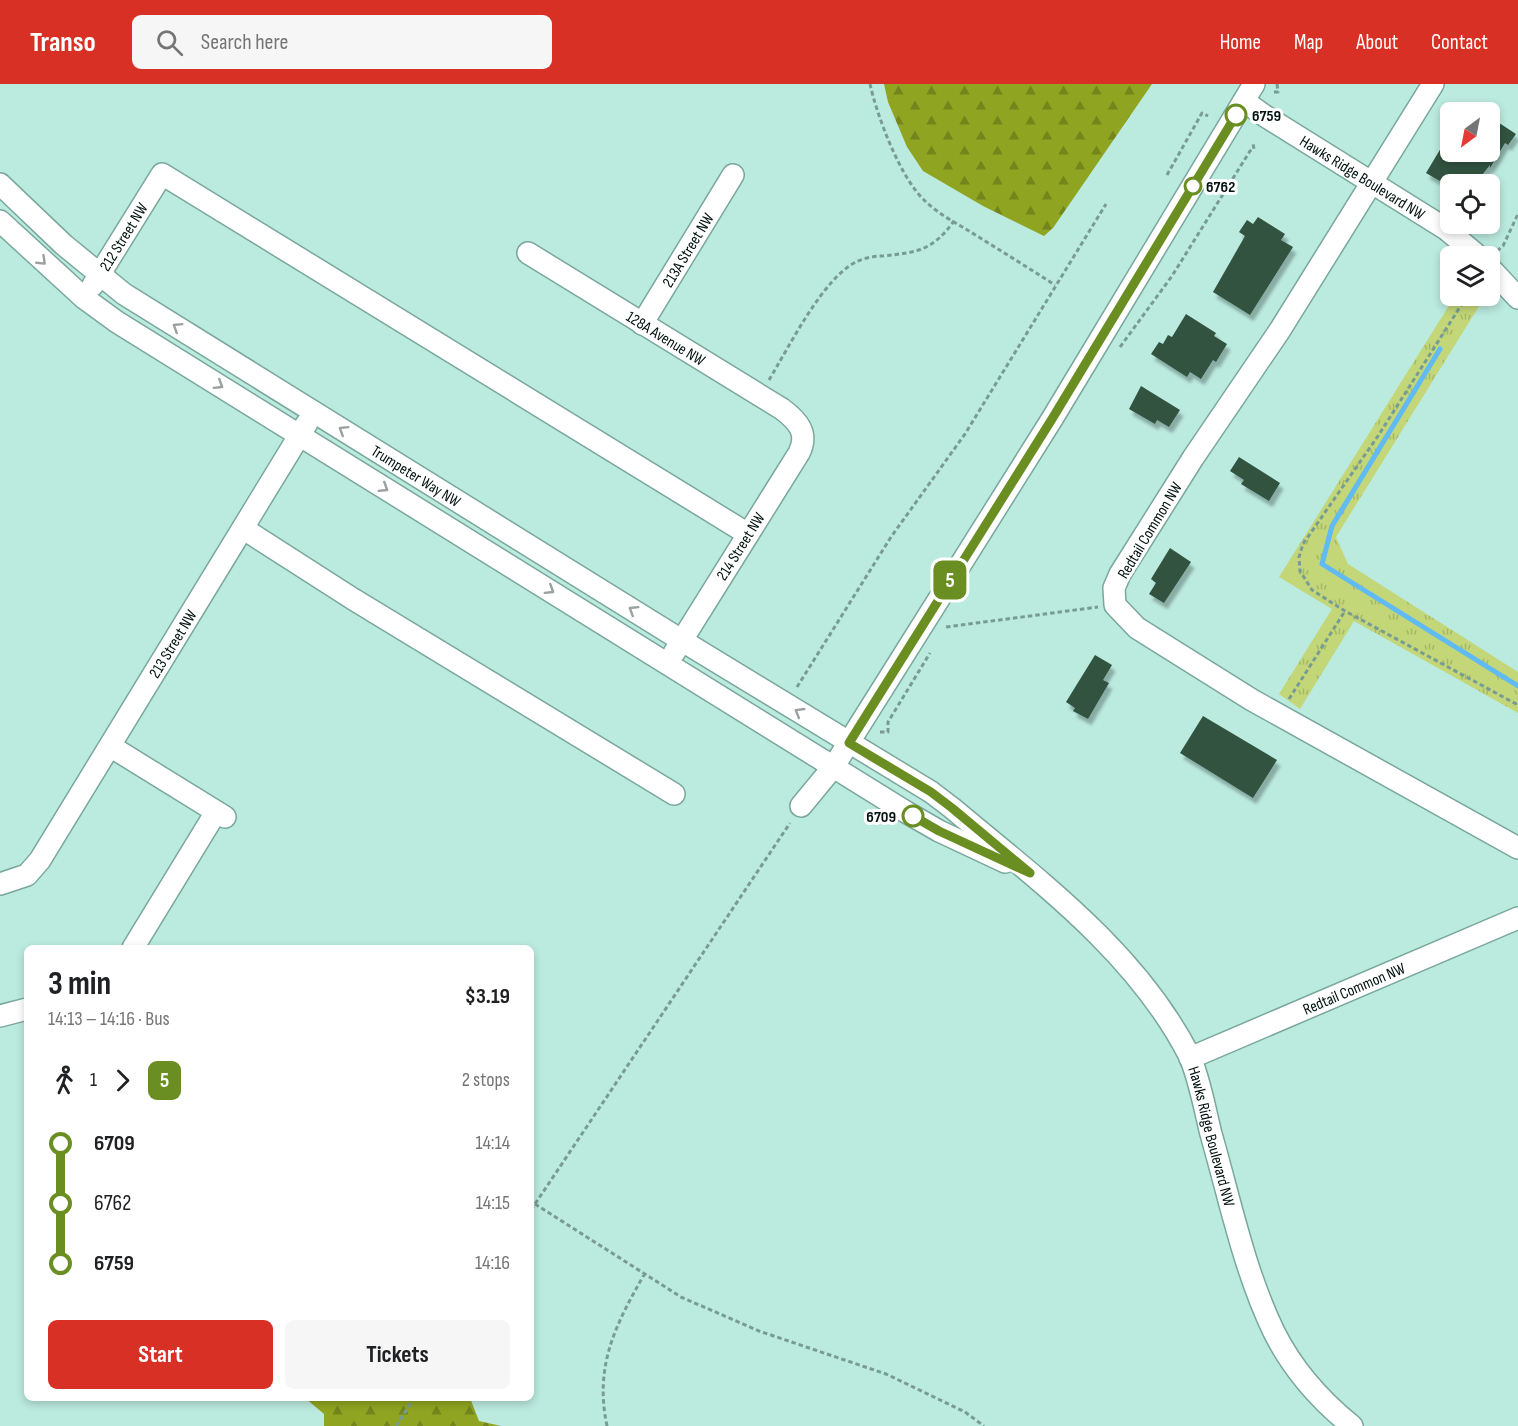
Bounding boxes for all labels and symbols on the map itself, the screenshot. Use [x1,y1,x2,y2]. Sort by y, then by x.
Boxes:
north arrow [1440,102,1500,162]
marker: 6759 [1225,104,1247,126]
place label: 6759 [1252,107,1281,126]
street label: Hawks Ridge Boulevard NW [1296,132,1428,225]
marker: 6762 [1184,177,1202,195]
place label: 6762 [1206,178,1235,197]
street label: 212 Street NW [96,199,153,275]
street label: 213A Street NW [659,210,719,291]
one-way arrow [36,254,46,265]
street label: 128A Avenue NW [622,308,709,371]
one-way arrow [173,323,183,335]
one-way arrow [212,377,223,388]
one-way arrow [339,425,349,437]
street label: Trumpeter Way NW [367,442,464,512]
street label: Redtail Common NW [1114,479,1187,582]
one-way arrow [378,480,388,492]
street label: 214 Street NW [713,509,770,584]
line badge: 5 [930,560,970,600]
one-way arrow [544,583,554,595]
street label: 213 Street NW [146,606,202,682]
one-way arrow [629,606,639,618]
one-way arrow [795,708,805,720]
marker: 6709 [902,805,924,827]
place label: 6709 [866,808,896,827]
street label: Redtail Common NW [1300,959,1409,1020]
street label: Hawks Ridge Boulevard NW [1183,1064,1238,1209]

